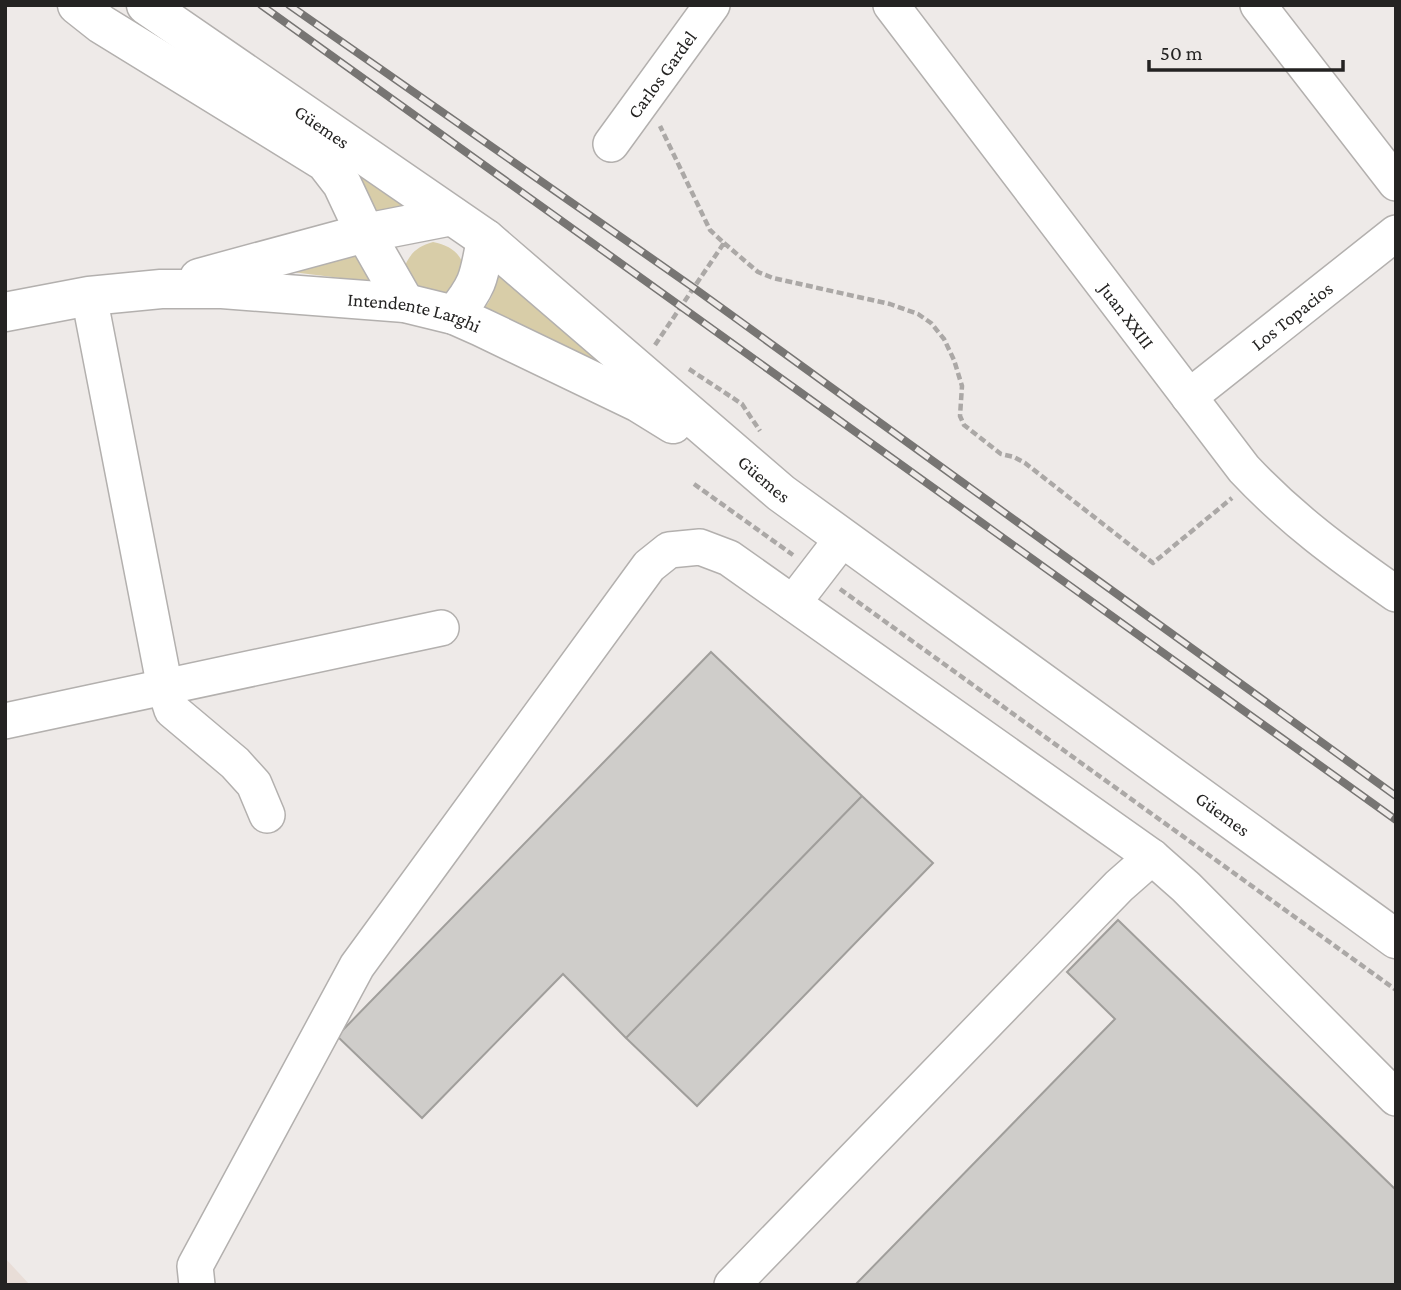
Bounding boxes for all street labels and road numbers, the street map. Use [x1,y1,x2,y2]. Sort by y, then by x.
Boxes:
street label: Carlos Gardel [623,27,700,122]
street label: Güemes [291,100,354,152]
street label: Juan XXIII [1094,277,1159,353]
street label: Los Topacios [1247,277,1336,354]
street label: Intendente Larghi [347,288,484,336]
street label: Güemes [734,451,794,507]
street label: Güemes [1192,787,1254,840]

